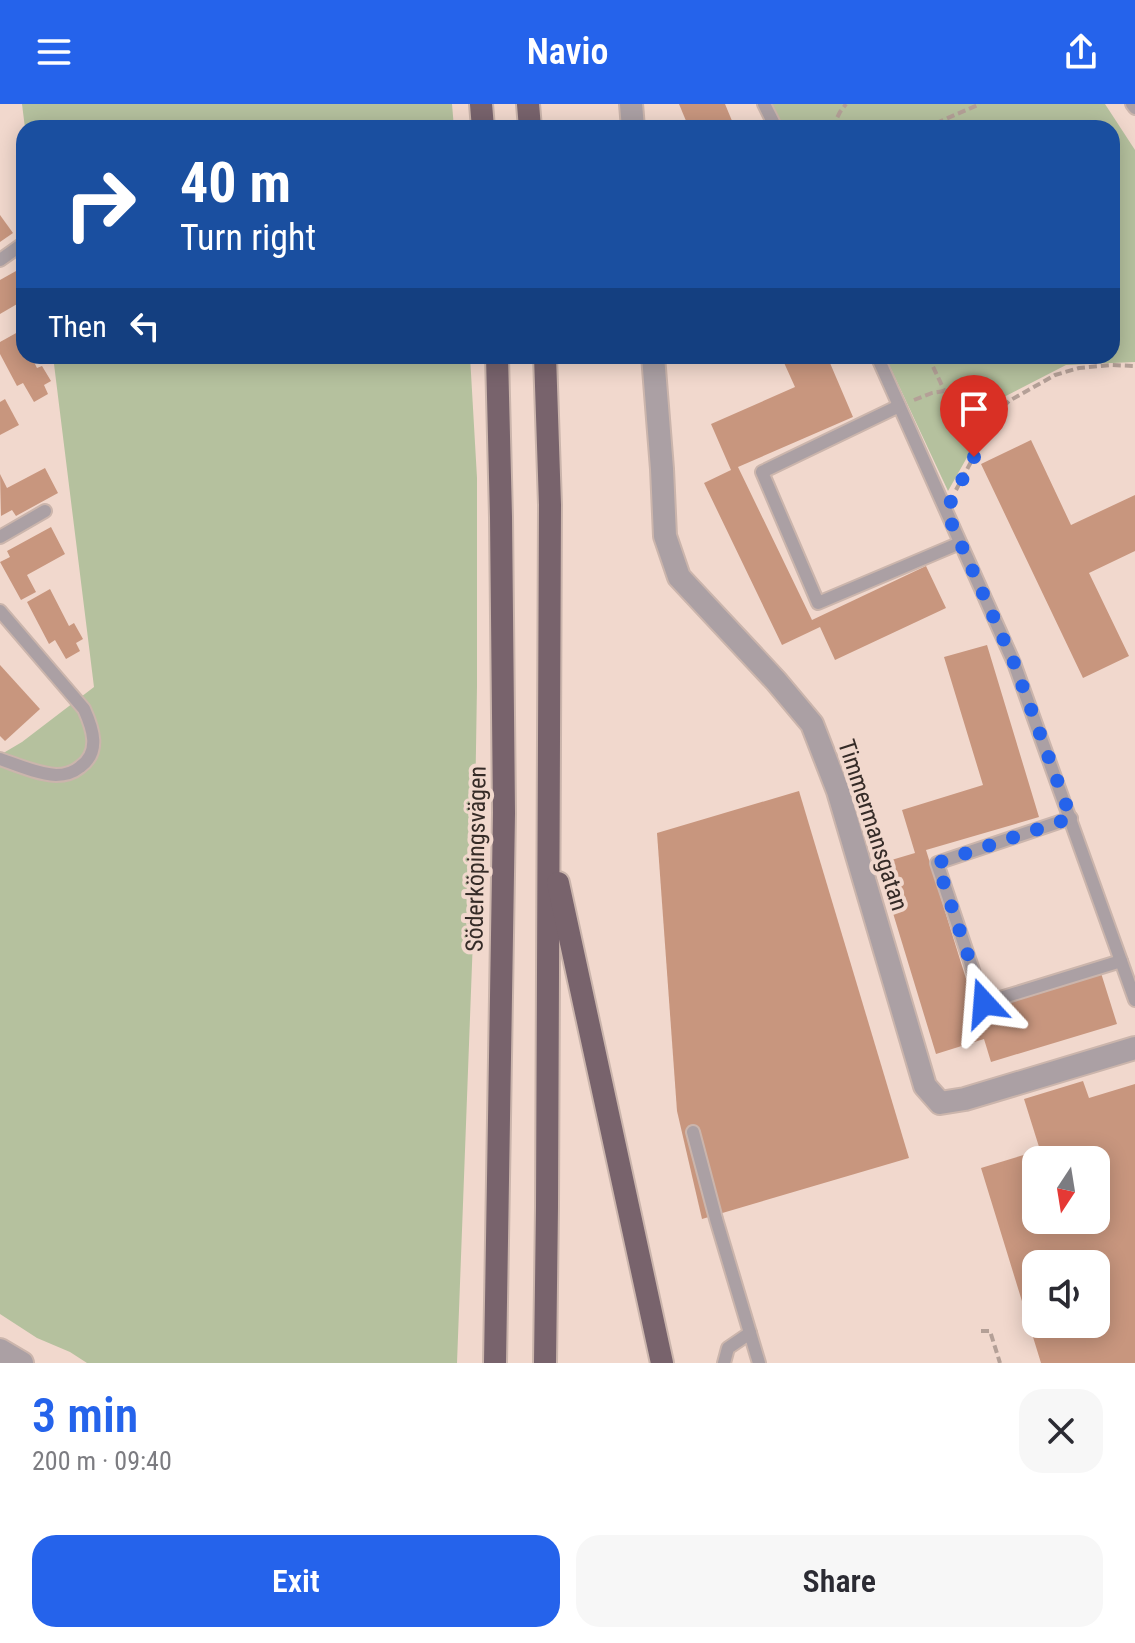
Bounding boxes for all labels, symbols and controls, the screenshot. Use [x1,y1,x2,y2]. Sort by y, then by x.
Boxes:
icon: menu [32,30,76,74]
icon: share [1059,30,1103,74]
text: Navio [527,31,608,73]
text: 40 m [180,150,291,216]
icon: right [48,152,152,256]
text: Turn right [180,217,316,259]
icon: left [123,304,167,348]
text: Then [48,309,107,344]
pin [940,375,1008,457]
icon: arrive [952,387,996,431]
street label: Timmermansgatan [832,736,914,914]
street label: Söderköpingsvägen [460,766,492,952]
position arrow [942,961,1026,1045]
north arrow [1022,1146,1110,1234]
map controls [1022,1146,1110,1338]
button: sound [1022,1250,1110,1338]
text: 3 min [32,1387,138,1444]
button: close [1019,1389,1103,1473]
text: 200 m · 09:40 [32,1446,172,1476]
button: Exit [32,1535,560,1627]
button: Share [576,1535,1103,1627]

